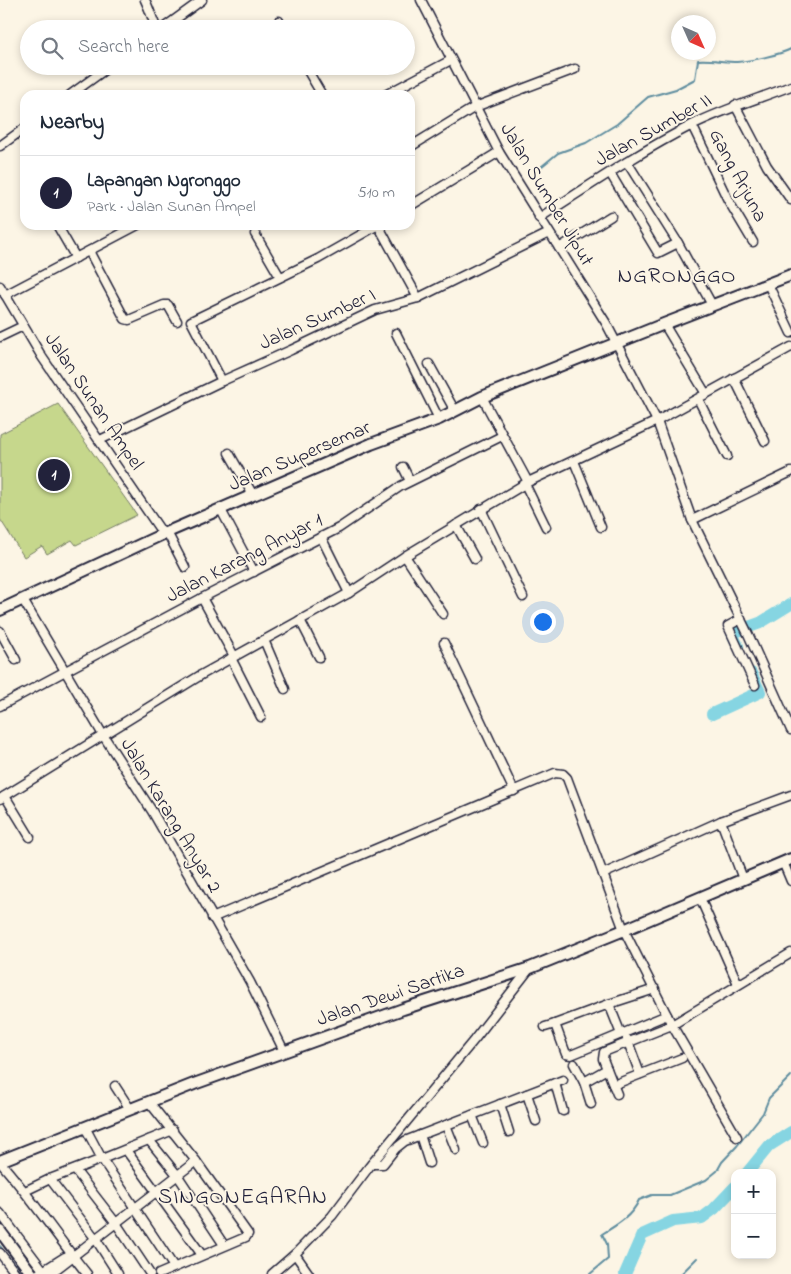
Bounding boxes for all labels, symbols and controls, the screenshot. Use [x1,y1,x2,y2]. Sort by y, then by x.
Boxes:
north arrow [671,15,716,60]
search box [20,20,415,75]
icon: search [38,34,66,62]
text: Search here [78,34,169,61]
street label: Jalan Sumber II [590,87,718,175]
text: Nearby [40,108,104,138]
street label: Jalan Sumber Jiput [492,118,600,272]
street label: Gang Arjuna [699,124,774,228]
text: Lapangan Ngronggo [87,168,241,195]
text: 1 [53,181,59,205]
text: 510 m [357,181,395,205]
text: Park · Jalan Sunan Ampel [87,195,256,219]
district label: NGRONGGO [617,261,737,293]
street label: Jalan Sumber I [255,281,381,359]
street label: Jalan Sunan Ampel [36,327,150,477]
street label: Jalan Supersemar [225,414,376,500]
pin: 1 [38,456,70,494]
street label: Jalan Karang Anyar 1 [162,507,329,612]
your location [530,609,556,635]
street label: Jalan Karang Anyar 2 [111,733,228,900]
street label: Jalan Dewi Sartika [313,957,469,1035]
map controls [731,1169,776,1259]
button: + [731,1169,776,1214]
district label: SINGONEGARAN [158,1182,328,1214]
button: − [731,1214,776,1259]

